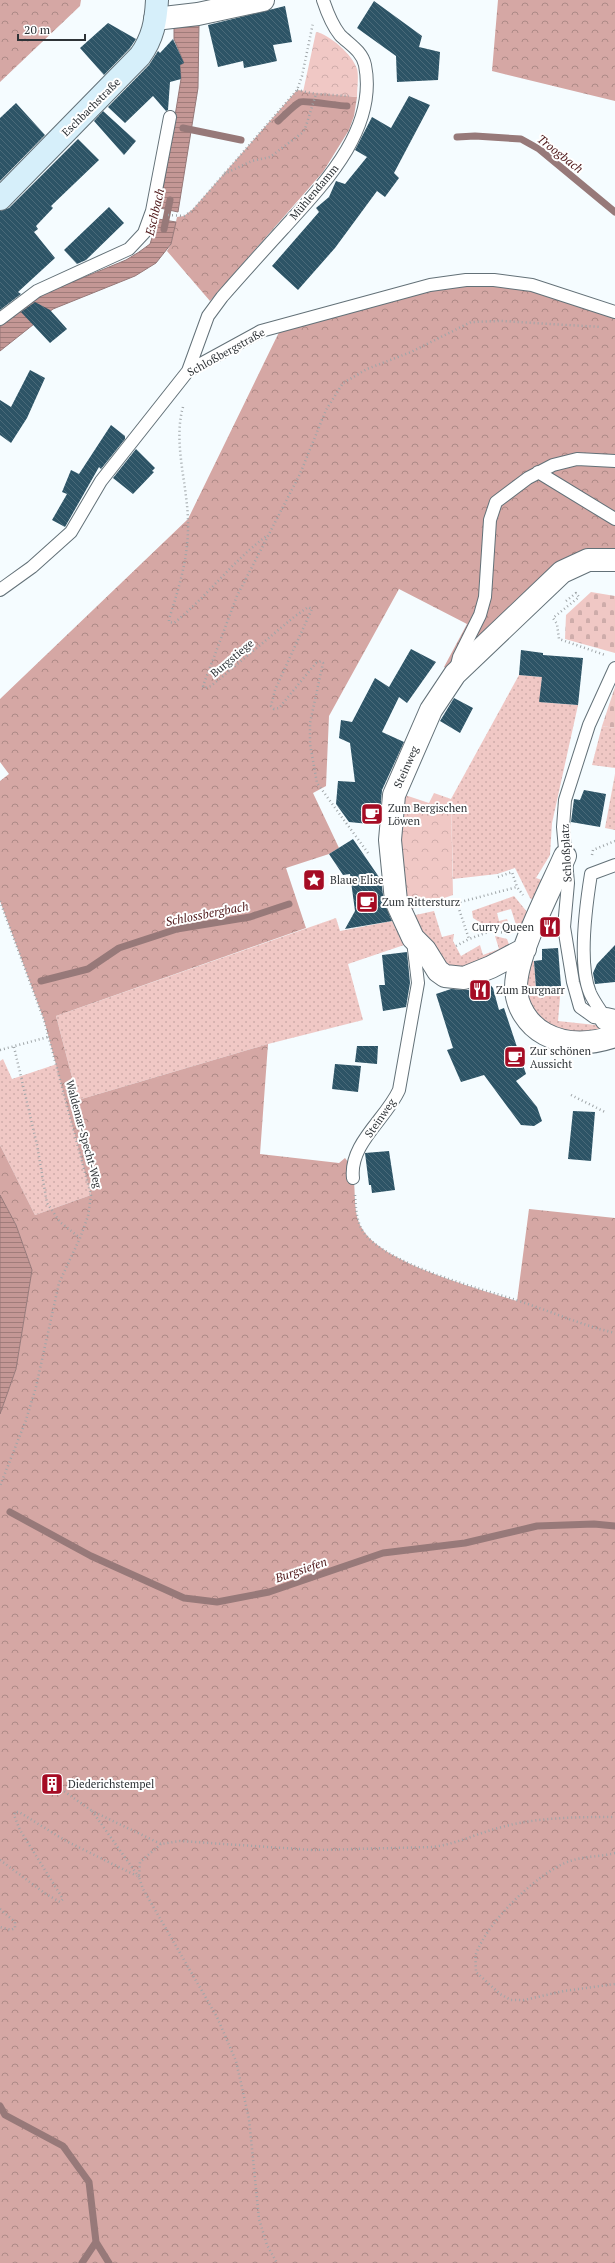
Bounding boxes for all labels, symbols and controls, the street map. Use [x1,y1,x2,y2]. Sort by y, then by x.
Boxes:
scale bar [18,16,85,42]
text: 20 m [24,22,51,37]
street label: Eschbachstraße [59,74,124,139]
water label: Troogbach [534,131,586,176]
street label: Mühlendamm [287,161,342,223]
water label: Eschbach [142,187,167,238]
street label: Schloßbergstraße [185,325,268,379]
street label: Burgstiege [208,636,257,680]
street label: Steinweg [391,744,422,790]
cafe icon: Zum Bergischen Löwen [359,801,385,827]
place label: Zum Bergischen Löwen [388,801,468,828]
street label: Schloßplatz [557,823,575,883]
place icon: Blaue Elise [301,867,327,893]
place label: Blaue Elise [330,873,384,887]
cafe icon: Zum Rittersturz [354,889,380,915]
place label: Zum Rittersturz [382,895,460,909]
water label: Schlossbergbach [164,898,250,929]
restaurant icon: Curry Queen [537,914,563,940]
place label: Curry Queen [472,920,534,934]
restaurant icon: Zum Burgnarr [467,977,493,1003]
place label: Zum Burgnarr [496,983,566,997]
cafe icon: Zur schönen Aussicht [502,1044,528,1070]
place label: Zur schönen Aussicht [530,1044,591,1071]
street label: Waldemar-Specht-Weg [63,1078,105,1190]
street label: Steinweg [361,1096,399,1140]
water label: Burgsiefen [272,1554,329,1586]
building icon: Diederichstempel [39,1771,65,1797]
place label: Diederichstempel [68,1777,154,1791]

